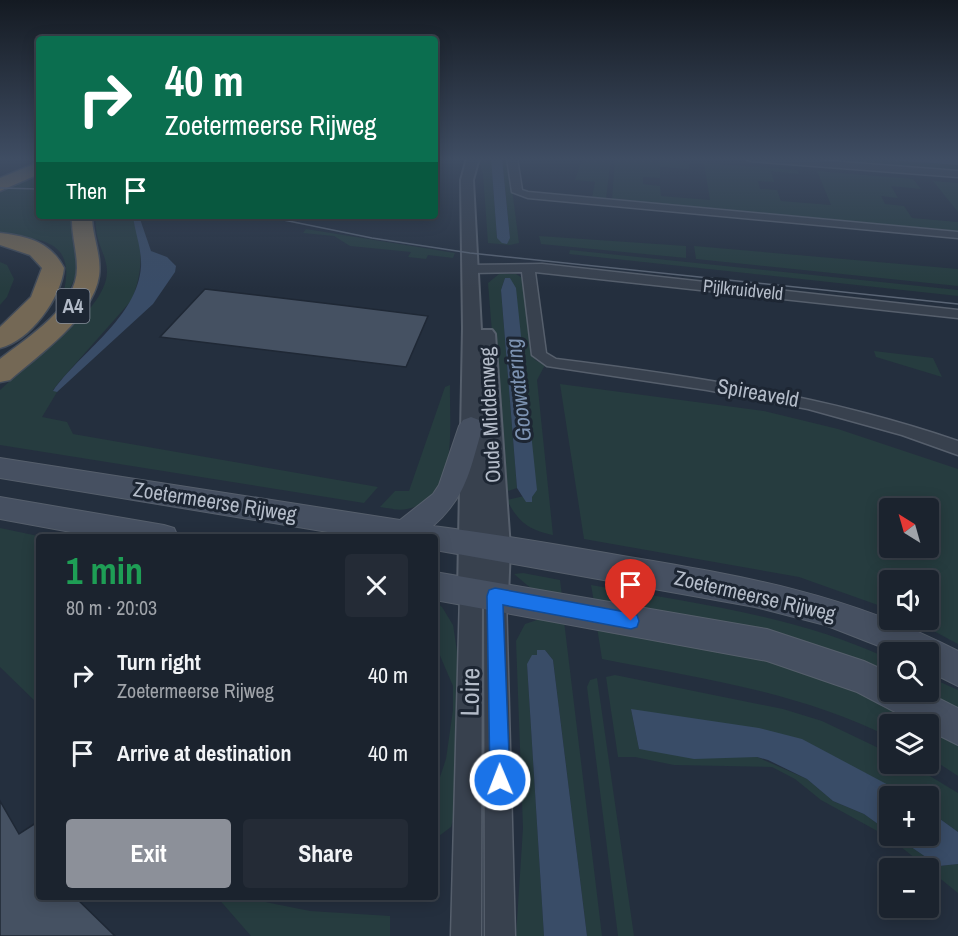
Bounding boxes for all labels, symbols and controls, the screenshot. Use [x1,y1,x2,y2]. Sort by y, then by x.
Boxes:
text: 40 m [165,53,244,109]
icon: right [66,60,144,138]
text: Zoetermeerse Rijweg [165,107,377,143]
icon: arrive [119,174,152,207]
text: Then [66,176,107,206]
street label: Pijlkruidveld [702,273,784,306]
road number: A4 [56,289,90,323]
water label: Goowatering [498,337,538,443]
street label: Oude Middenweg [471,346,508,484]
street label: Spireaveld [715,371,801,414]
street label: Zoetermeerse Rijweg [132,474,299,529]
north arrow [879,498,939,558]
map controls [879,498,939,918]
text: 1 min [66,547,143,595]
button: close [345,554,408,617]
pin [605,559,656,621]
street label: Zoetermeerse Rijweg [672,563,839,628]
icon: arrive [614,568,647,601]
button: sound [879,570,939,630]
text: 80 m · 20:03 [66,594,157,621]
button: search [879,642,939,702]
text: Turn right [117,647,201,677]
icon: right [66,659,99,692]
text: 40 m [368,660,408,690]
street label: Loire [452,667,487,717]
text: Zoetermeerse Rijweg [117,677,274,704]
button: layers [879,714,939,774]
icon: arrive [66,737,99,770]
text: Arrive at destination [117,738,291,768]
text: 40 m [368,738,408,768]
position arrow [468,748,532,812]
button: + [879,786,939,846]
button: Exit [66,819,231,888]
button: Share [243,819,408,888]
button: − [879,858,939,918]

